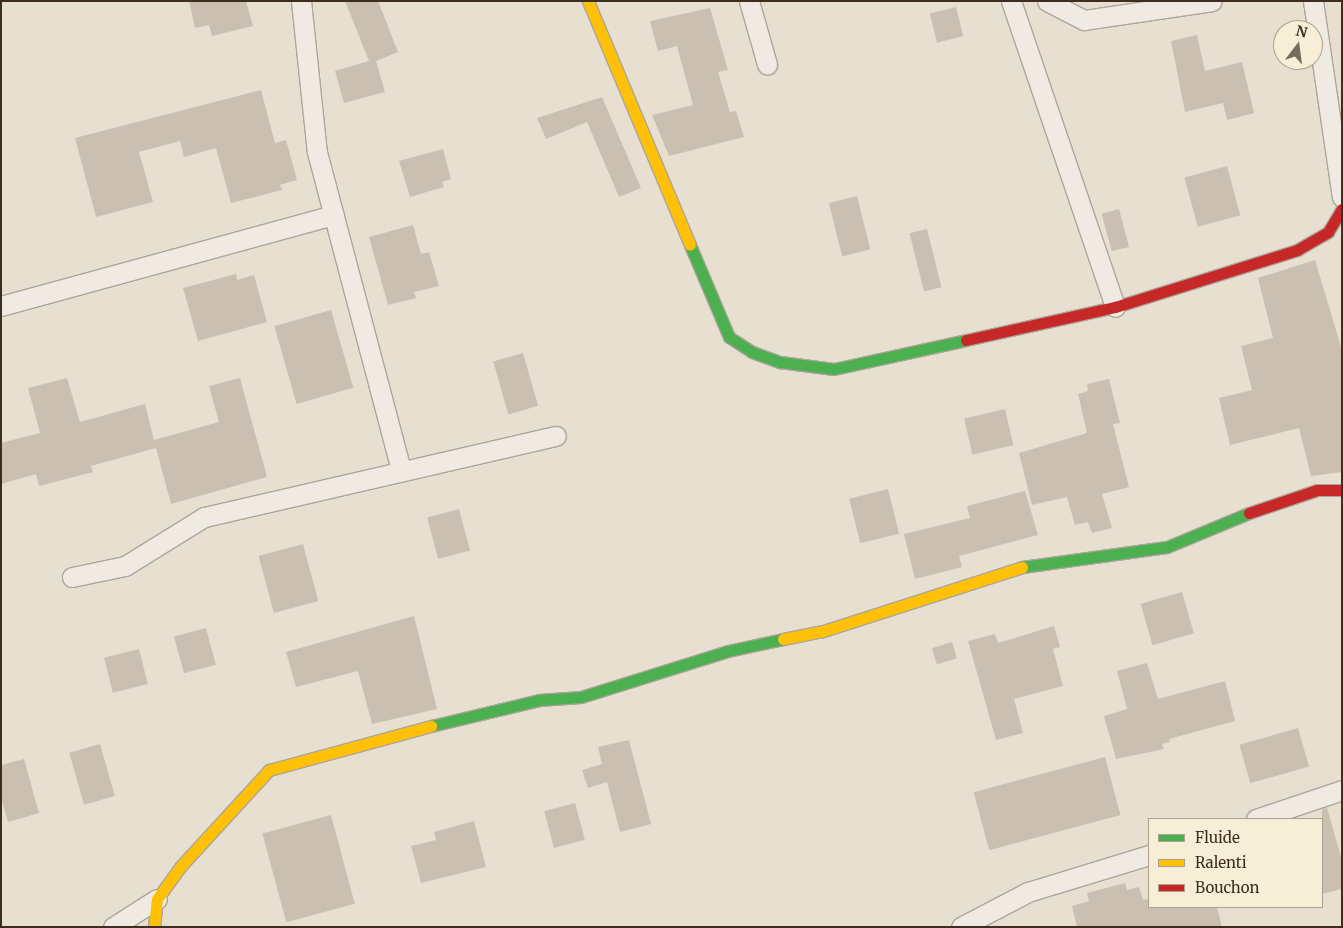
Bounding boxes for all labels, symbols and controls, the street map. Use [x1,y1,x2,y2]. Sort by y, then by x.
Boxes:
north arrow [1273,20,1323,70]
text: N [1294,21,1309,42]
legend [1148,818,1323,908]
text: Fluide [1195,828,1240,847]
text: Ralenti [1195,853,1247,872]
text: Bouchon [1195,878,1259,897]

